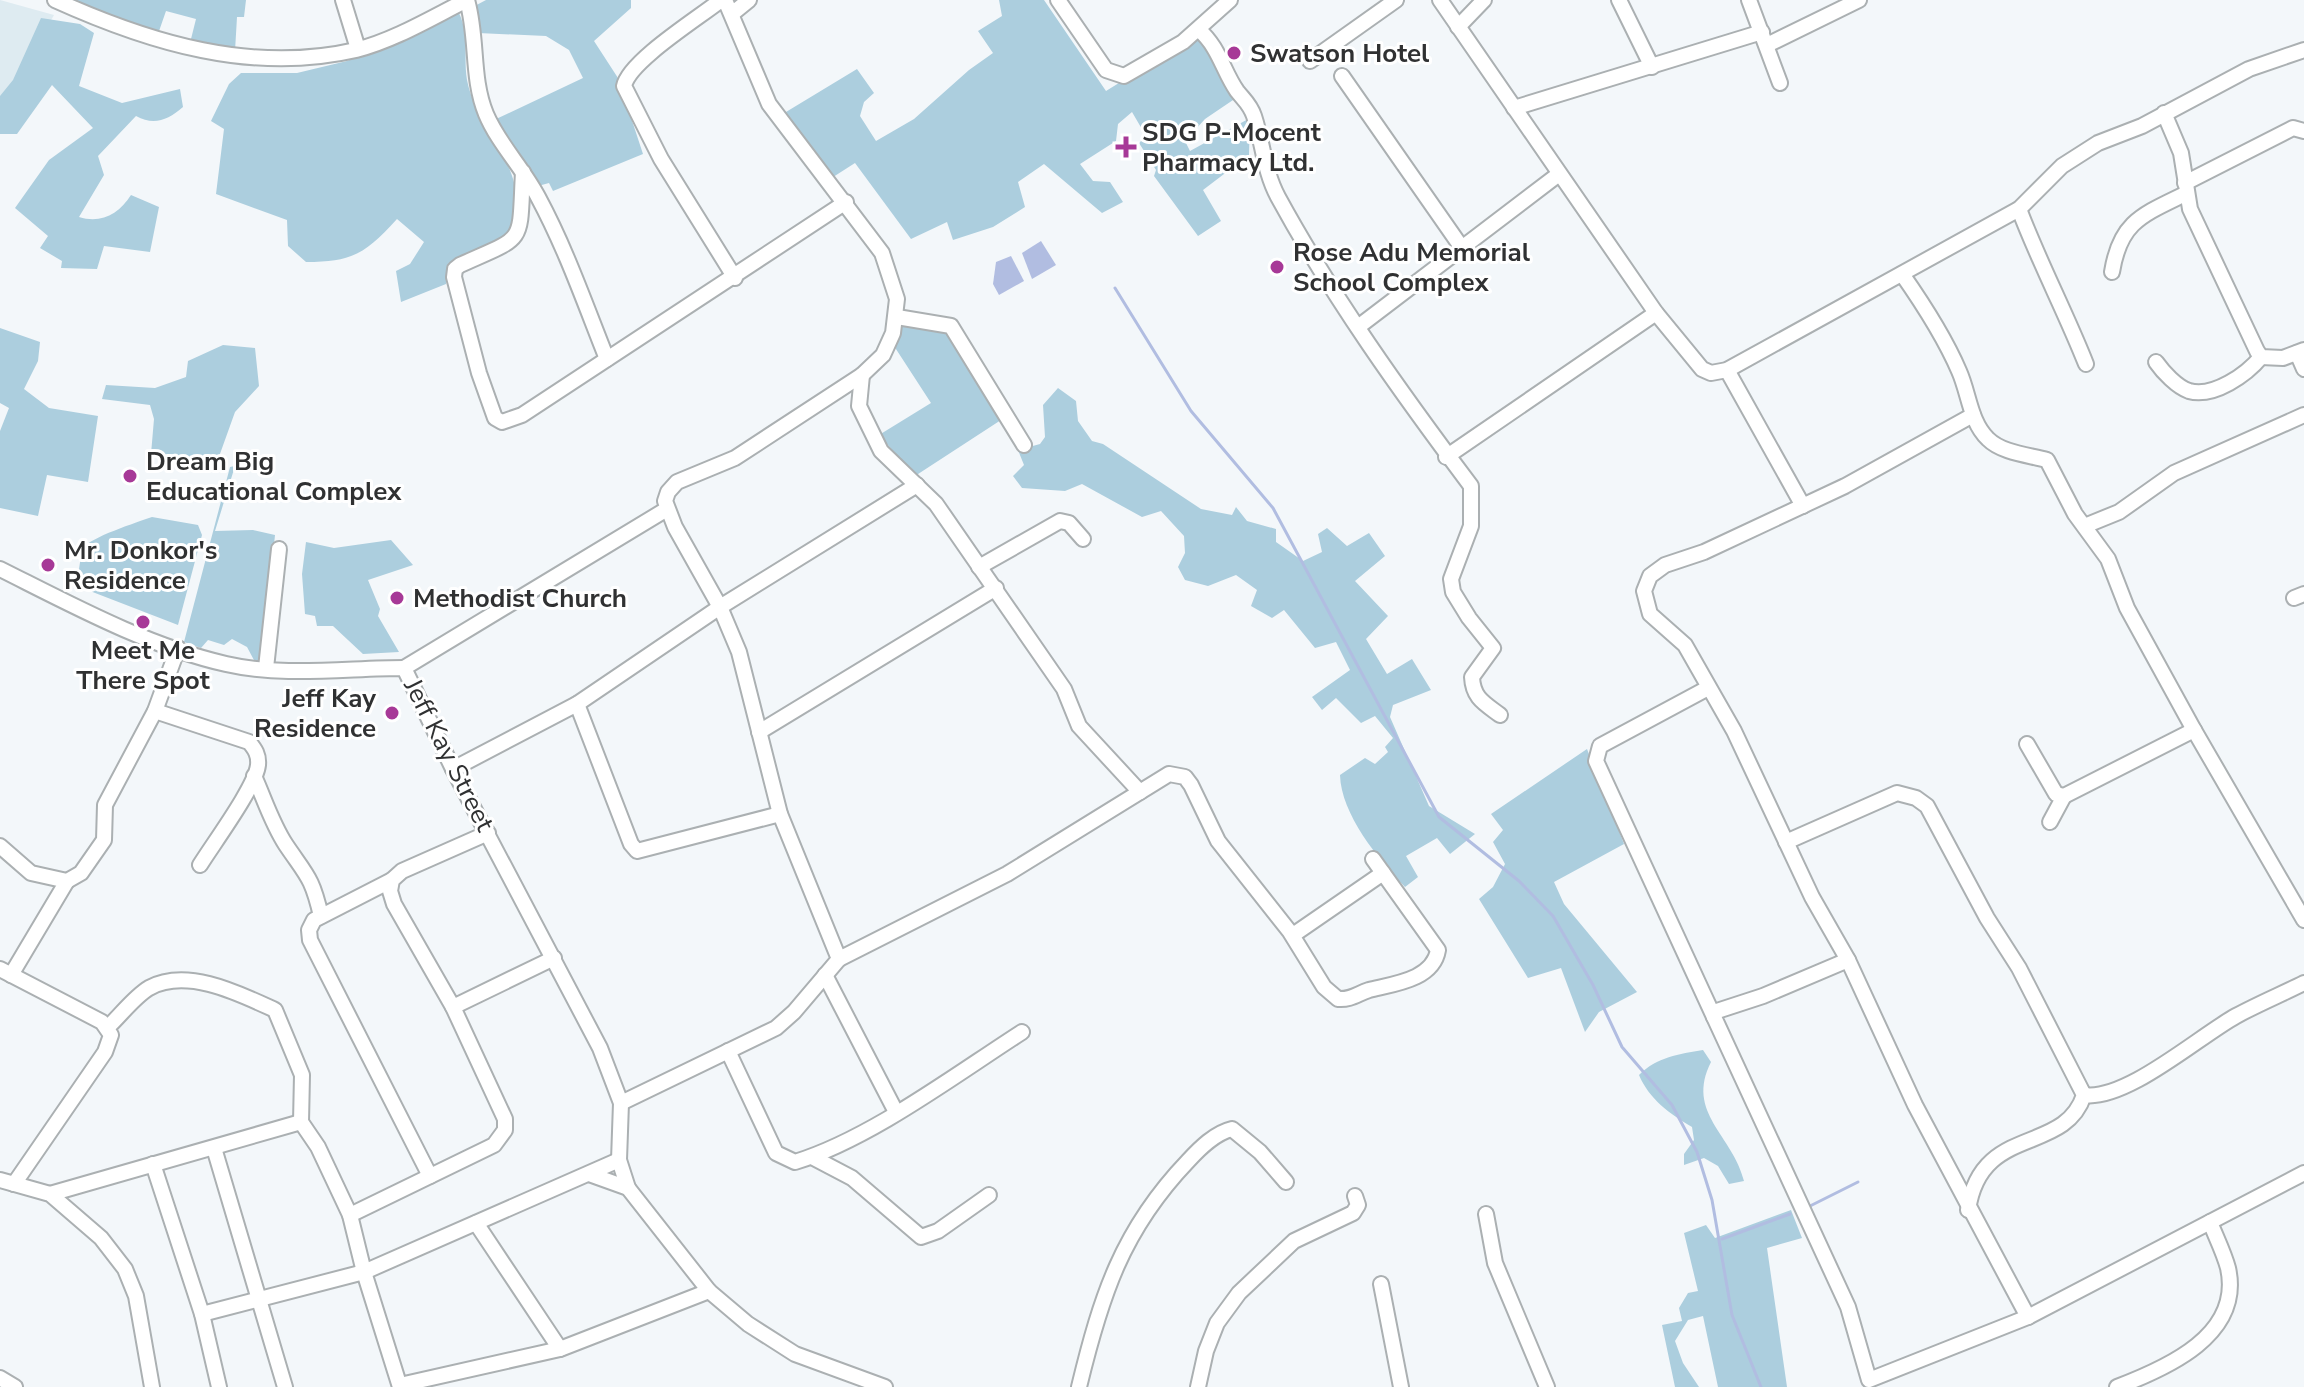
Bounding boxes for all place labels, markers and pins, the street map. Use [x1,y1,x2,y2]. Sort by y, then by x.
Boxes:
place label: Swatson Hotel [1250,36,1430,71]
marker: Swatson Hotel [1225,44,1243,62]
place label: SDG P-Mocent Pharmacy Ltd. [1142,115,1322,180]
marker: SDG P-Mocent Pharmacy Ltd. [1117,138,1135,156]
place label: Rose Adu Memorial School Complex [1293,235,1531,300]
marker: Rose Adu Memorial School Complex [1268,258,1286,276]
place label: Dream Big Educational Complex [146,444,402,509]
marker: Dream Big Educational Complex [121,467,139,485]
place label: Mr. Donkor's Residence [64,533,217,598]
marker: Mr. Donkor's Residence [39,556,57,574]
place label: Methodist Church [413,581,627,616]
marker: Methodist Church [388,589,406,607]
marker: Meet Me There Spot [134,613,152,631]
place label: Meet Me There Spot [76,633,211,698]
place label: Jeff Kay Residence [254,681,376,746]
marker: Jeff Kay Residence [383,704,401,722]

